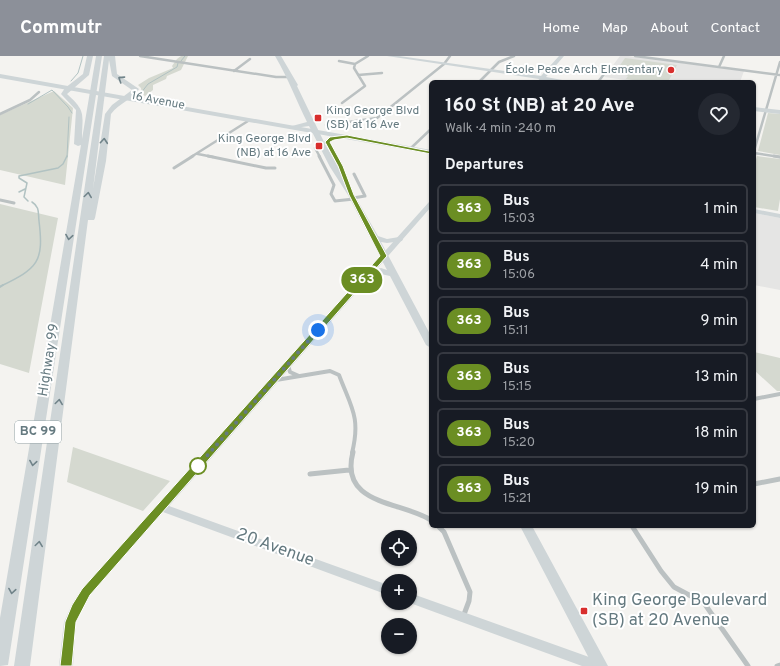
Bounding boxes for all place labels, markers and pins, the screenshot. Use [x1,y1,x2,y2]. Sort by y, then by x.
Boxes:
place label: École Peace Arch Elementary [505,62,663,78]
marker: École Peace Arch Elementary [666,65,676,75]
place label: King George Blvd (SB) at 16 Ave [326,103,419,133]
marker: King George Blvd (SB) at 16 Ave [313,113,323,123]
place label: King George Blvd (NB) at 16 Ave [218,131,311,161]
marker: King George Blvd (NB) at 16 Ave [314,141,324,151]
unlabelled marker [189,457,207,475]
place label: King George Boulevard (SB) at 20 Avenue [592,590,767,632]
marker: King George Boulevard (SB) at 20 Avenue [579,606,589,616]

